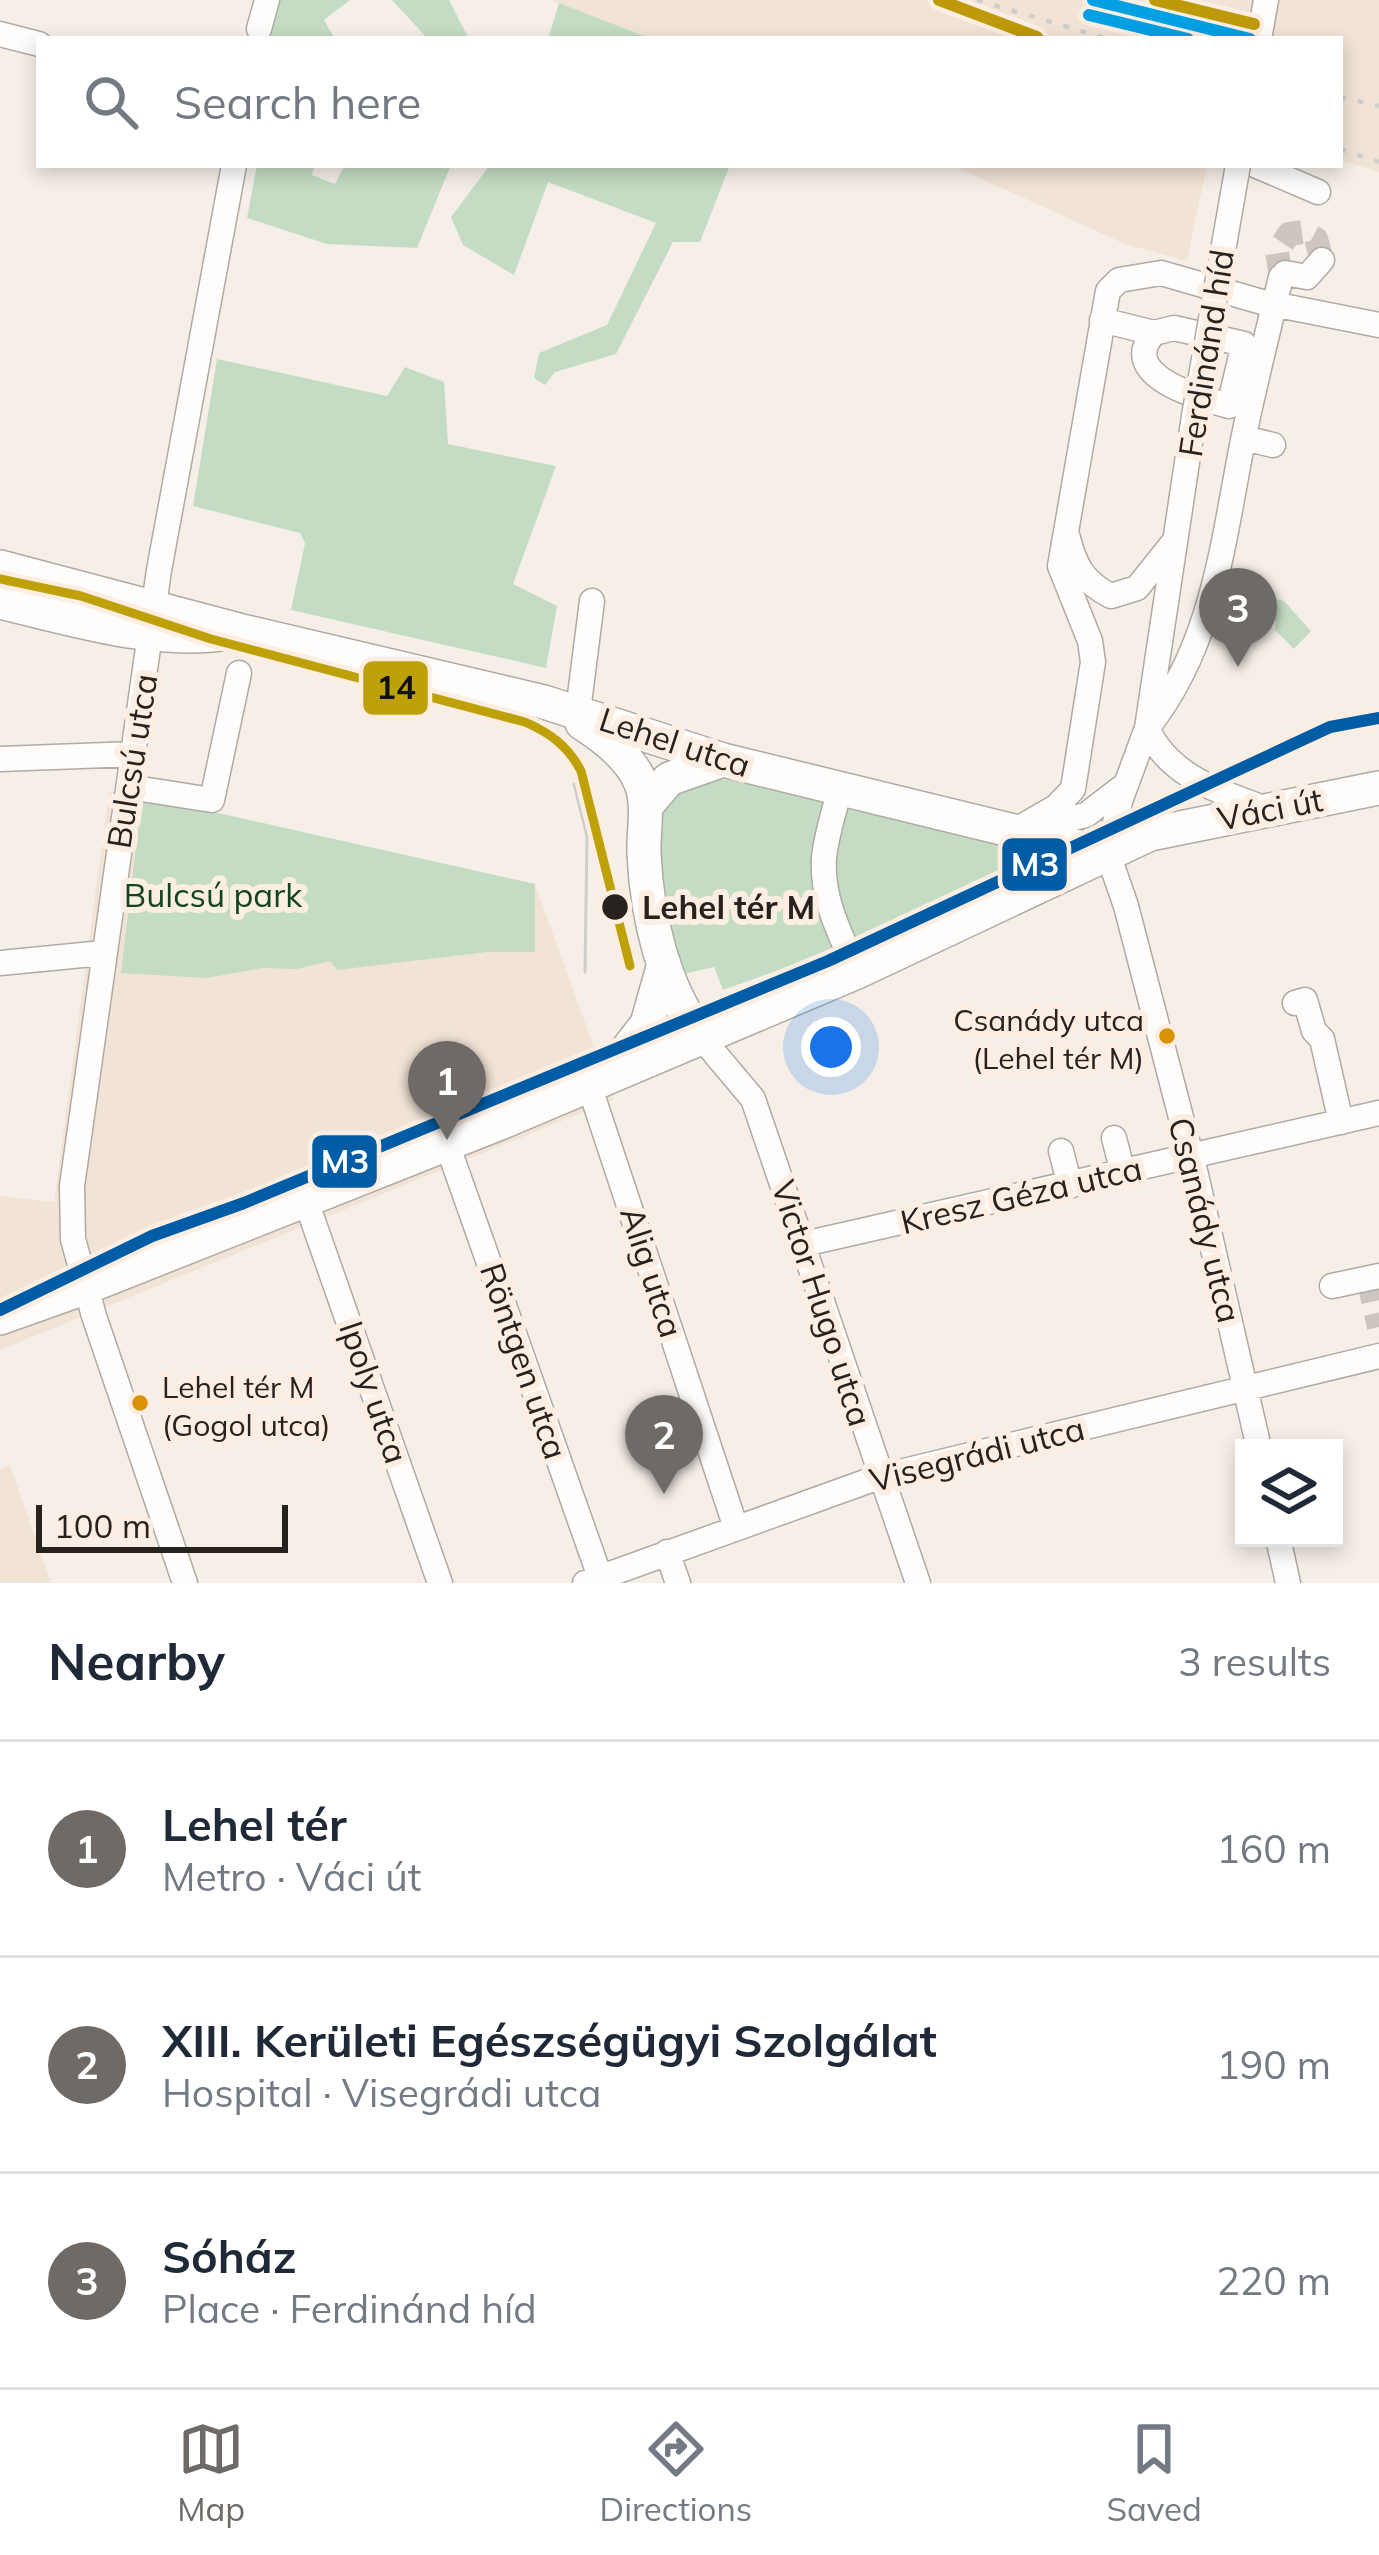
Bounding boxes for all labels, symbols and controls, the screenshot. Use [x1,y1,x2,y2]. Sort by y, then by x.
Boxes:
search box [36,36,1343,168]
icon: search [78,69,144,135]
text: Search here [174,74,421,130]
street label: Ferdinánd híd [1169,246,1242,459]
pin: 3 [1199,568,1277,667]
line badge: 14 [361,659,430,717]
text: 14 [376,666,416,707]
street label: Bulcsú utca [97,671,166,851]
street label: Lehel utca [595,698,756,785]
street label: Váci út [1214,778,1326,839]
line badge: M3 [1000,836,1069,893]
text: M3 [1011,843,1059,884]
park label: Bulcsú park [124,874,303,915]
place label: Lehel tér M [642,886,815,927]
marker: Lehel tér M [599,891,631,923]
place label: Csanády utca (Lehel tér M) [953,1001,1144,1077]
your location [801,1017,861,1077]
marker: Csanády utca (Lehel tér M) [1156,1025,1178,1047]
pin: 1 [408,1041,486,1140]
street label: Csanády utca [1160,1113,1251,1327]
line badge: M3 [310,1133,379,1190]
text: M3 [321,1140,369,1181]
street label: Kresz Géza utca [896,1147,1146,1242]
street label: Victor Hugo utca [763,1175,882,1431]
street label: Alig utca [612,1201,693,1342]
street label: Röntgen utca [472,1258,577,1464]
street label: Ipoly utca [331,1315,418,1468]
place label: Lehel tér M (Gogol utca) [162,1368,330,1444]
marker: Lehel tér M (Gogol utca) [129,1392,151,1414]
pin: 2 [625,1395,703,1494]
street label: Visegrádi utca [865,1407,1088,1500]
map controls [1235,1439,1343,1547]
button: layers [1235,1439,1343,1547]
scale bar [36,1499,288,1552]
text: 100 m [54,1505,151,1546]
text: Nearby [48,1629,225,1693]
text: 3 results [1178,1637,1331,1686]
text: Lehel tér [162,1796,347,1852]
text: 1 [75,1824,99,1873]
text: 160 m [1216,1824,1331,1873]
text: Metro · Váci út [162,1852,421,1901]
text: XIII. Kerületi Egészségügyi Szolgálat [162,2012,937,2068]
text: 2 [75,2040,99,2089]
text: 190 m [1216,2040,1331,2089]
text: Hospital · Visegrádi utca [162,2068,601,2117]
text: Sóház [162,2228,296,2284]
text: 3 [75,2256,99,2305]
text: 220 m [1216,2256,1331,2305]
text: Place · Ferdinánd híd [162,2284,537,2333]
tab: Map [177,2416,245,2529]
tab: Directions [600,2416,752,2529]
tab: Saved [1107,2416,1202,2529]

